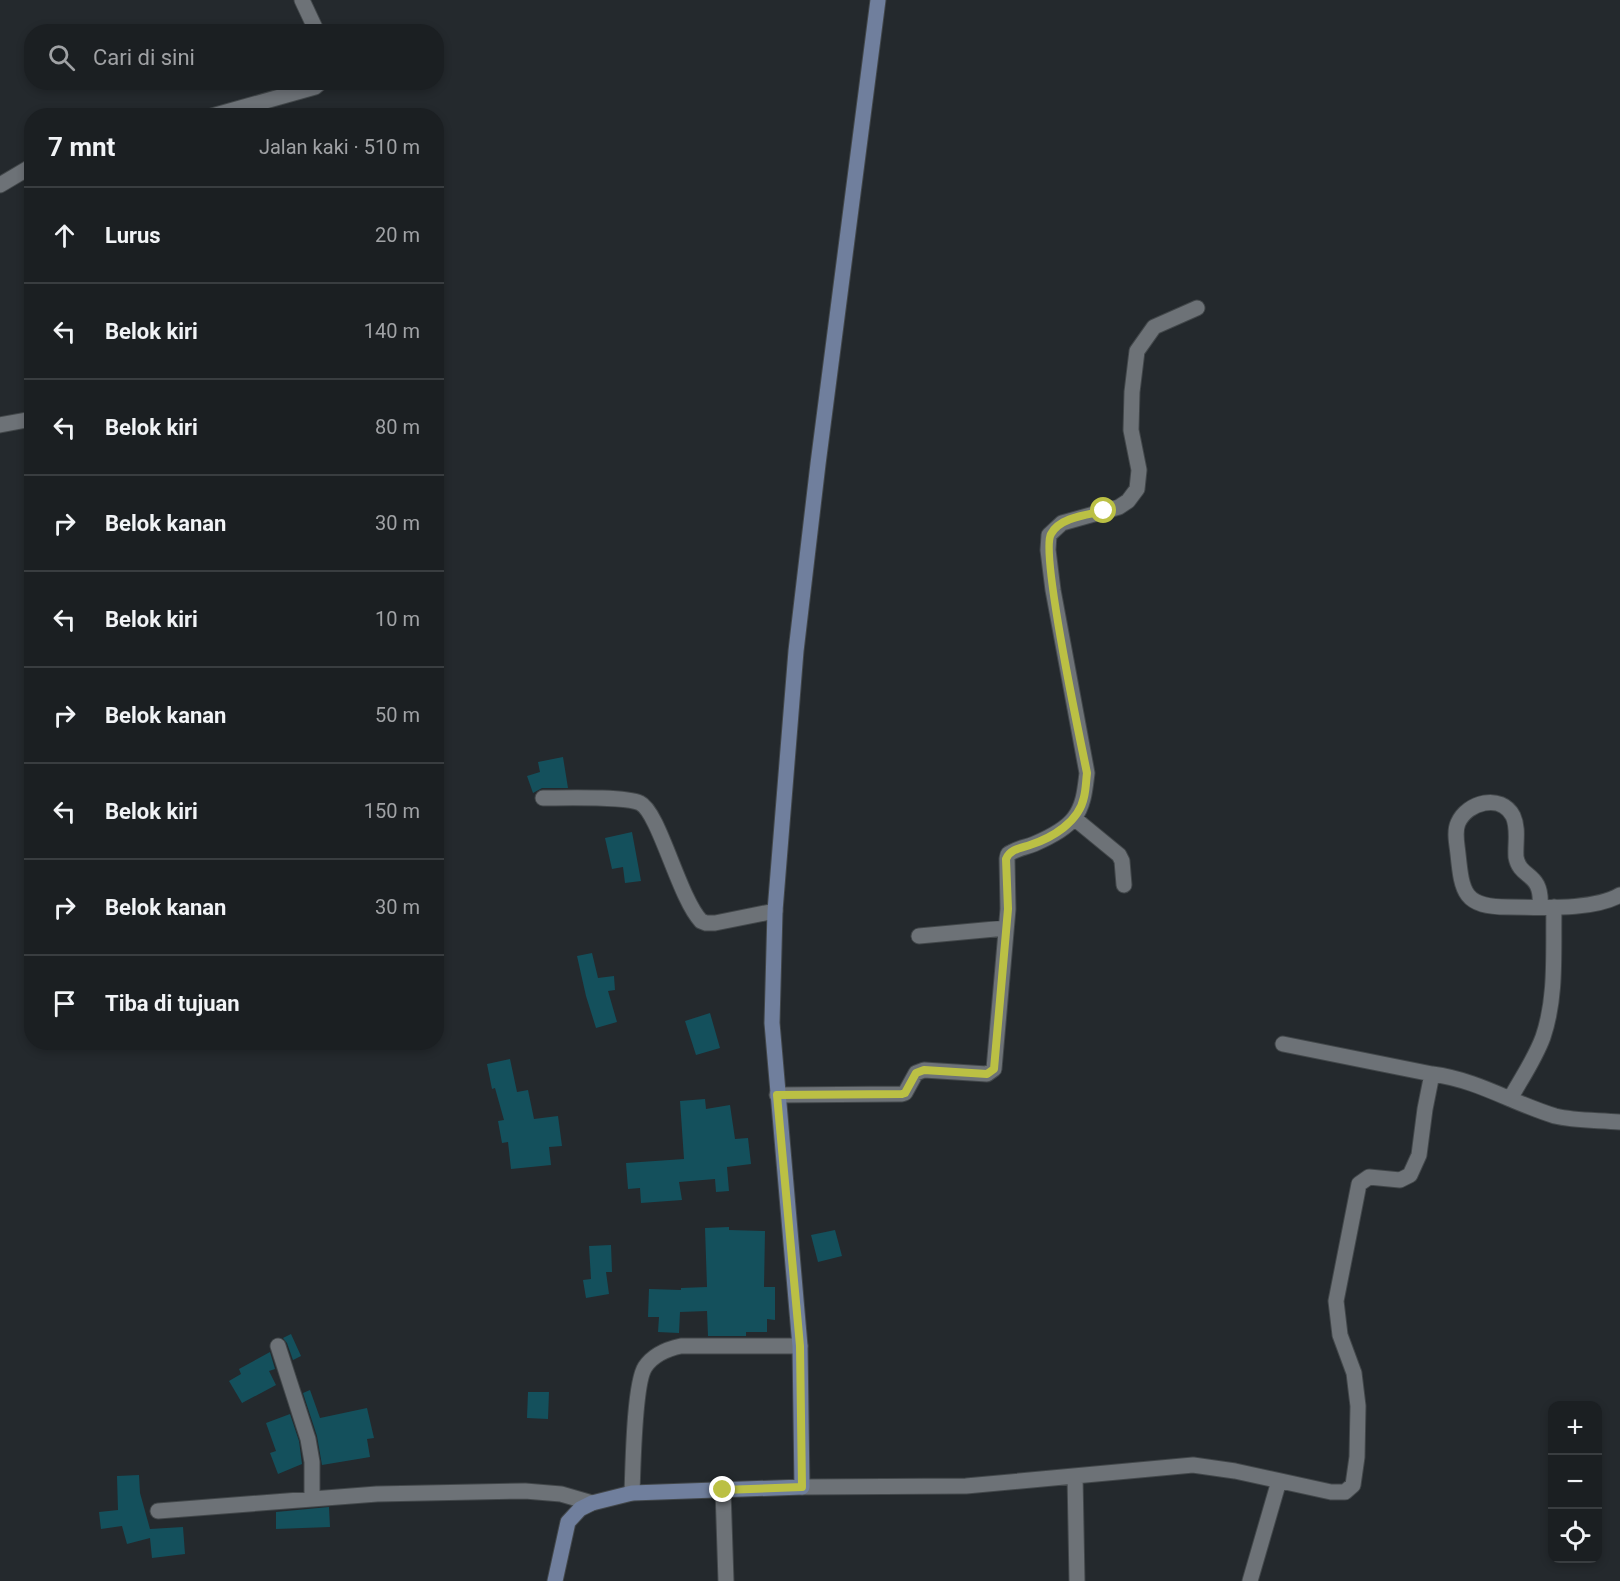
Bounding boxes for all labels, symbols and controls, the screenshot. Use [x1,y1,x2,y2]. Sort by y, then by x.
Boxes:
search box [24,24,444,90]
icon: search [45,41,78,74]
text: Cari di sini [93,45,195,70]
text: 7 mnt [48,132,115,162]
text: Jalan kaki · 510 m [259,135,420,159]
icon: ahead [48,219,81,252]
text: Lurus [105,223,161,248]
text: 20 m [375,223,420,247]
icon: left [48,315,81,348]
text: Belok kiri [105,319,198,344]
text: 140 m [364,319,420,343]
icon: left [48,411,81,444]
text: Belok kiri [105,415,198,440]
text: 80 m [375,415,420,439]
route start [1090,497,1116,523]
icon: right [48,507,81,540]
text: Belok kanan [105,511,226,536]
text: 30 m [375,511,420,535]
icon: left [48,603,81,636]
text: Belok kiri [105,607,198,632]
text: 10 m [375,607,420,631]
icon: right [48,699,81,732]
text: Belok kanan [105,703,226,728]
text: 50 m [375,703,420,727]
icon: left [48,795,81,828]
text: Belok kiri [105,799,198,824]
text: 150 m [364,799,420,823]
icon: right [48,891,81,924]
text: Belok kanan [105,895,226,920]
text: 30 m [375,895,420,919]
icon: arrive [48,987,81,1020]
text: Tiba di tujuan [105,991,240,1016]
map controls [1548,1401,1602,1563]
button: + [1548,1401,1602,1455]
button: − [1548,1455,1602,1509]
route end [709,1476,735,1502]
button: locate [1548,1509,1602,1563]

